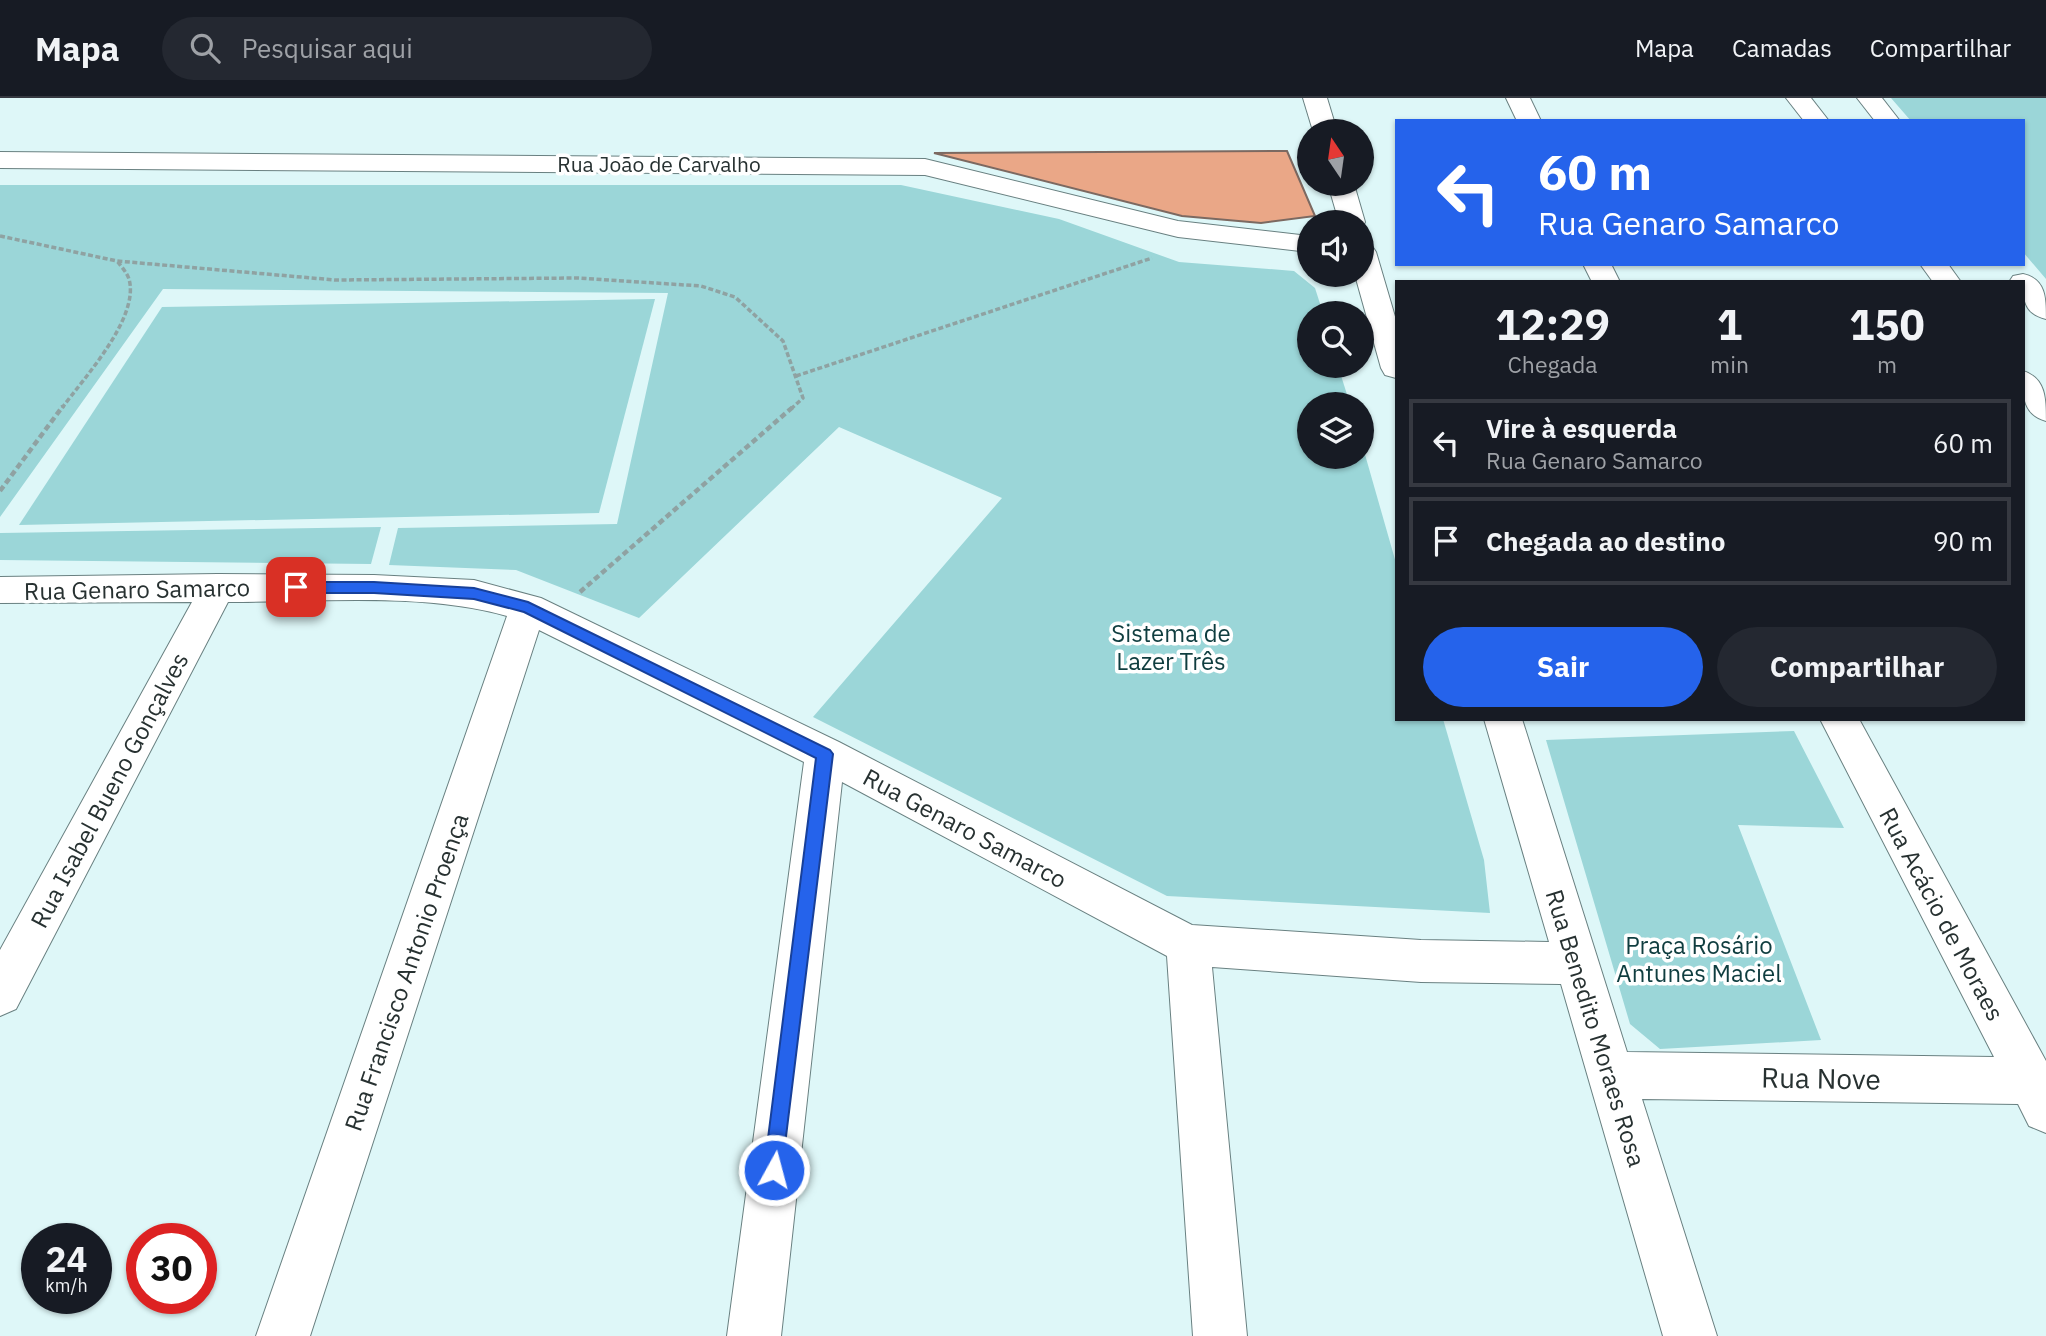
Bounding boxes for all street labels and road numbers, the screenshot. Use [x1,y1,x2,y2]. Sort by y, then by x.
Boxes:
street label: Rua João de Carvalho [557,150,761,178]
street label: Rua Genaro Samarco [24,571,250,607]
street label: Rua Isabel Bueno Gonçalves [23,647,195,933]
street label: Rua Genaro Samarco [858,761,1072,895]
street label: Rua Acácio de Moraes [1872,802,2012,1026]
street label: Rua Francisco Antonio Proença [336,809,476,1135]
street label: Rua Benedito Moraes Rosa [1539,885,1654,1171]
street label: Rua Nove [1761,1058,1881,1098]

